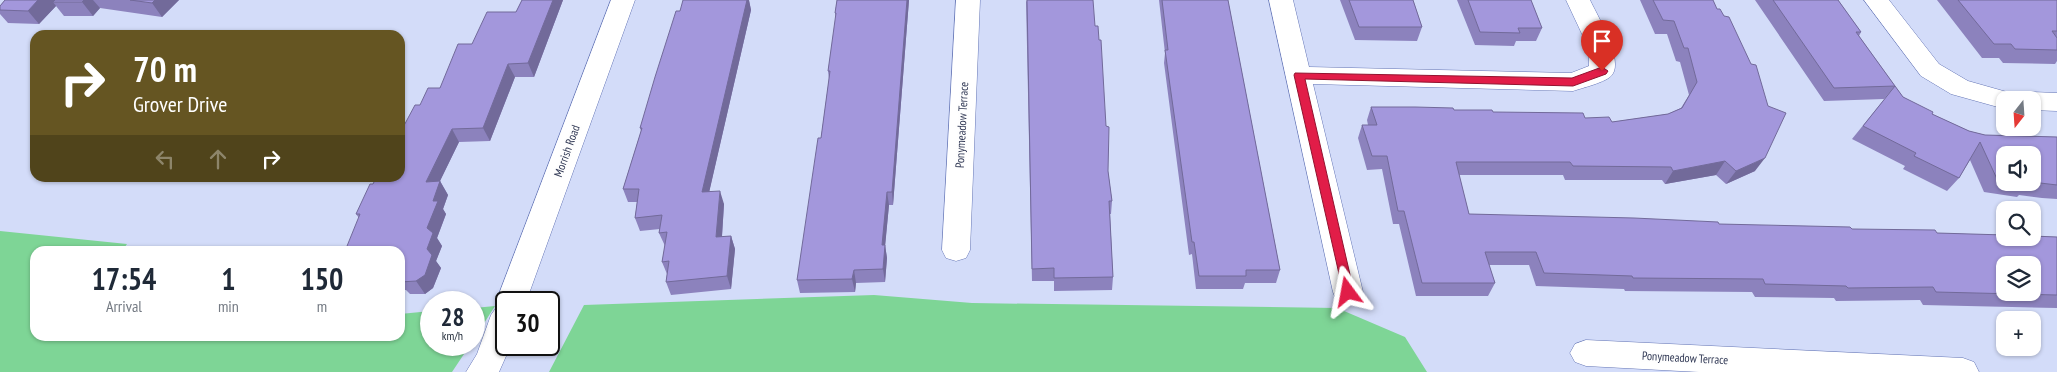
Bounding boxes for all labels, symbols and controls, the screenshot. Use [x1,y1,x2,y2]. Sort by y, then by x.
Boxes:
pin [1581,20,1623,71]
icon: arrive [1588,27,1616,55]
text: 70 m [133,46,197,92]
icon: right [50,50,115,115]
street label: Ponymeadow Terrace [952,81,971,169]
text: Grover Drive [133,90,227,118]
north arrow [1996,91,2041,136]
map controls [1996,91,2041,356]
street label: Morrish Road [550,123,583,179]
icon: left [151,145,179,173]
icon: ahead [204,145,232,173]
icon: right [257,145,285,173]
button: sound [1996,146,2041,191]
button: search [1996,201,2041,246]
button: layers [1996,256,2041,301]
text: 17:54 [92,259,156,298]
text: 1 [221,259,236,298]
text: 150 [300,259,343,298]
position arrow [1321,265,1373,317]
speed limit sign: 30 [495,291,560,356]
text: Arrival [106,296,142,316]
text: min [218,296,239,316]
text: m [317,296,327,316]
text: 28 [441,301,464,333]
button: + [1996,311,2041,356]
text: km/h [442,328,463,343]
street label: Ponymeadow Terrace [1641,348,1729,367]

